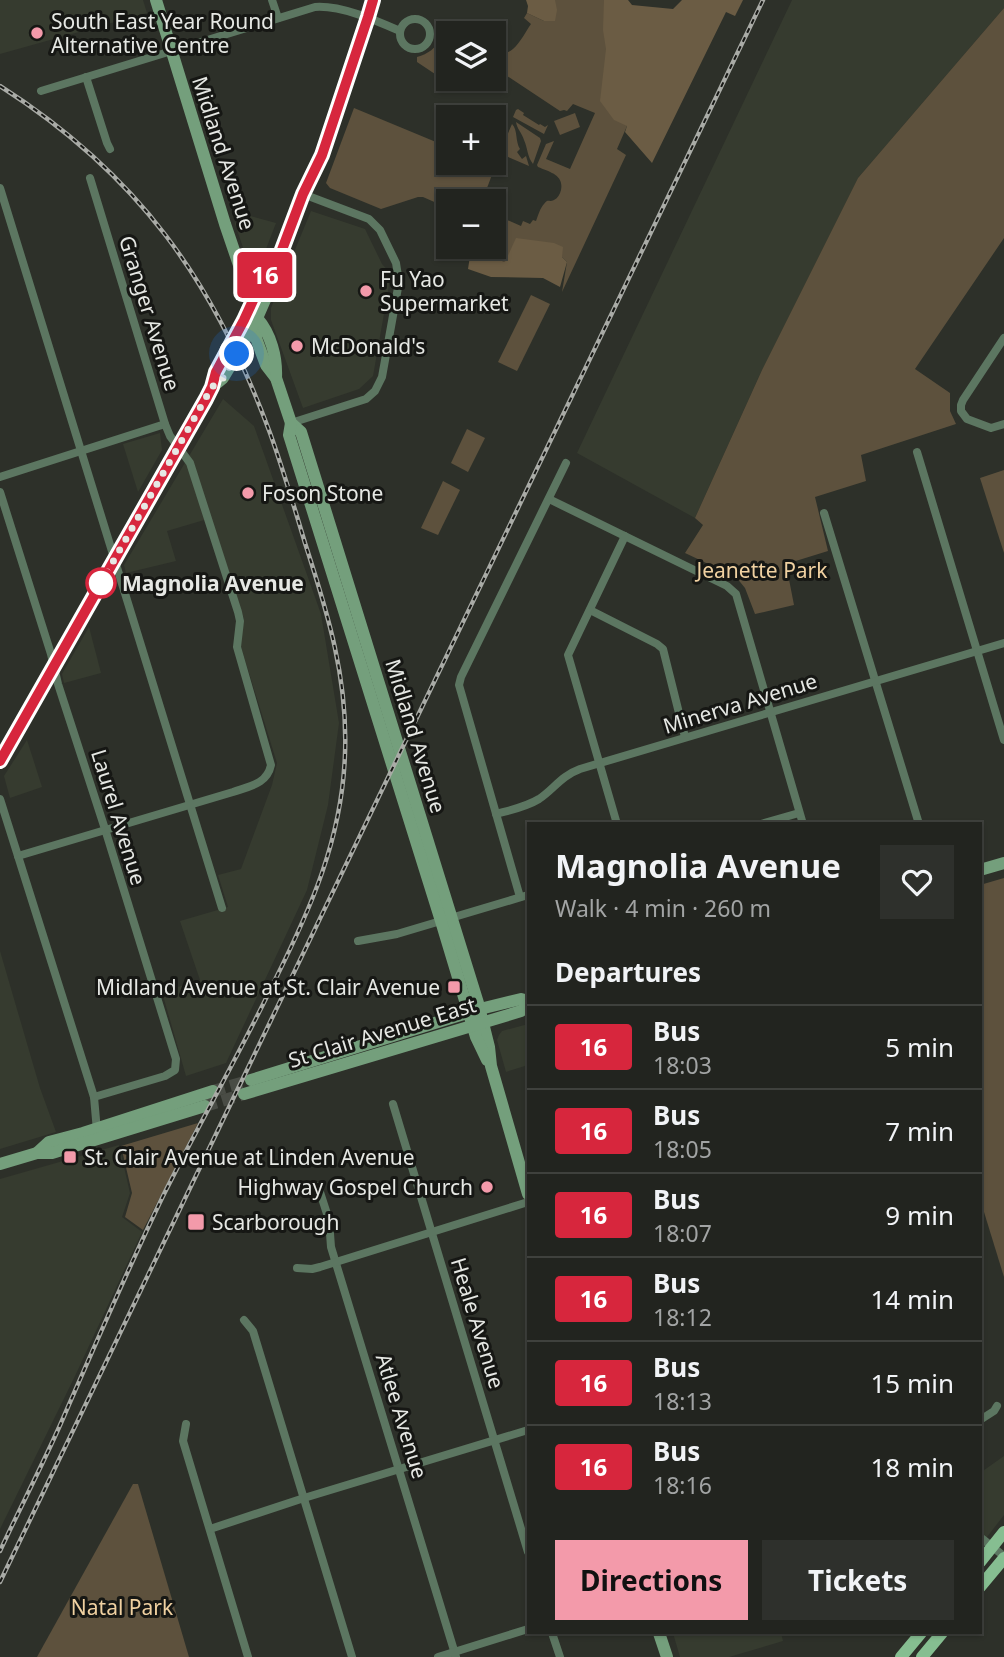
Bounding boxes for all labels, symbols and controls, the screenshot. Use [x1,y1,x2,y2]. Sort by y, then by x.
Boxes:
place label: South East Year Round Alternative Centre [51,7,274,59]
map controls [436,21,506,259]
button: layers [436,21,506,91]
marker: South East Year Round Alternative Centre [29,25,45,41]
street label: Midland Avenue [186,73,262,233]
button: + [436,105,506,175]
button: − [436,189,506,259]
street label: Granger Avenue [113,232,187,394]
line badge: 16 [233,252,296,298]
text: 16 [251,258,279,291]
place label: Fu Yao Supermarket [380,265,509,317]
marker: Fu Yao Supermarket [358,283,374,299]
place label: McDonald's [311,332,425,360]
your location [219,336,254,371]
marker: McDonald's [289,338,305,354]
place label: Foson Stone [262,479,383,507]
marker: Foson Stone [240,485,256,501]
park label: Jeanette Park [694,556,828,584]
marker: Magnolia Avenue [86,568,116,598]
place label: Magnolia Avenue [122,569,304,597]
street label: Midland Avenue [379,656,453,816]
street label: Minerva Avenue [660,666,820,740]
street label: Laurel Avenue [85,746,153,888]
text: Magnolia Avenue [555,843,841,888]
button: heart [880,845,954,919]
text: Walk · 4 min · 260 m [555,892,771,924]
text: Departures [555,954,701,990]
place label: Midland Avenue at St. Clair Avenue [96,973,440,1001]
marker: Midland Avenue at St. Clair Avenue [446,979,462,995]
street label: St Clair Avenue East [285,990,480,1074]
text: Bus [653,1013,700,1049]
text: 5 min [885,1029,954,1065]
text: 16 [580,1030,607,1063]
text: 18:03 [653,1049,712,1081]
text: Bus [653,1097,700,1133]
text: 7 min [885,1113,954,1149]
text: 16 [580,1114,607,1147]
text: 18:05 [653,1133,712,1165]
place label: St. Clair Avenue at Linden Avenue [84,1143,415,1171]
marker: St. Clair Avenue at Linden Avenue [62,1149,78,1165]
place label: Highway Gospel Church [237,1173,473,1201]
marker: Highway Gospel Church [479,1179,495,1195]
text: Bus [653,1181,700,1217]
text: 9 min [885,1197,954,1233]
text: 16 [580,1198,607,1231]
place label: Scarborough [212,1208,340,1236]
marker: Scarborough [186,1212,206,1232]
text: 18:07 [653,1217,712,1249]
street label: Heale Avenue [445,1254,511,1392]
text: Bus [653,1265,700,1301]
text: 14 min [870,1281,954,1317]
text: 16 [580,1282,607,1315]
text: 18:12 [653,1301,712,1333]
text: Bus [653,1349,700,1385]
street label: Atlee Avenue [370,1350,434,1482]
text: 15 min [870,1365,954,1401]
text: 16 [580,1366,607,1399]
text: 18:13 [653,1385,712,1417]
text: Bus [653,1433,700,1469]
text: 18 min [870,1449,954,1485]
text: 16 [580,1450,607,1483]
text: 18:16 [653,1469,712,1501]
button: Directions [555,1540,748,1620]
button: Tickets [762,1540,954,1620]
park label: Natal Park [71,1593,174,1621]

